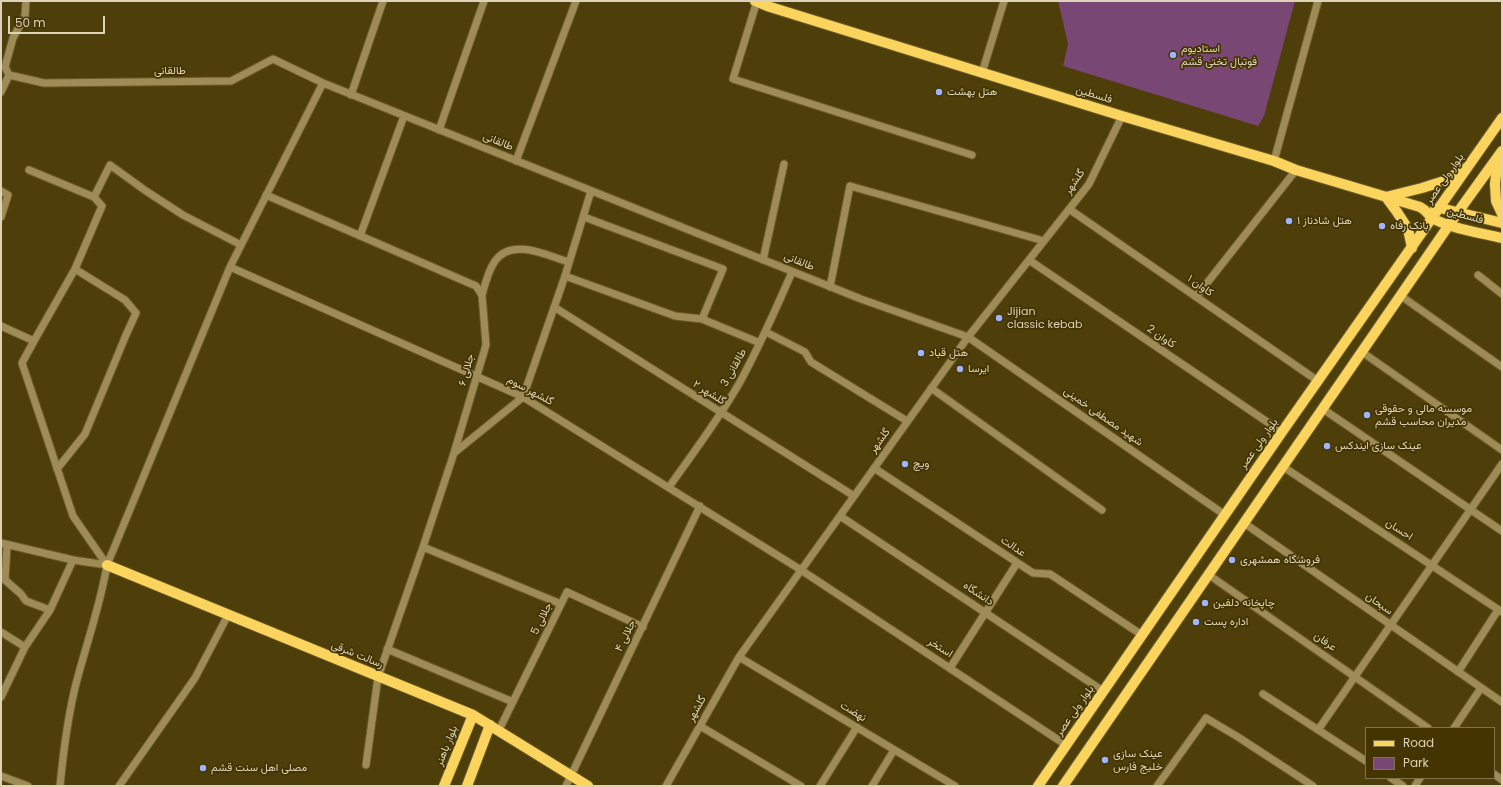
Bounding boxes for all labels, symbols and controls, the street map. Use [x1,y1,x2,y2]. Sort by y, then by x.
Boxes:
scale bar [10,8,107,34]
text: 50 m [15,14,46,31]
place label: استادیوم فوتبال تختی قشم [1181,42,1257,68]
marker: استادیوم فوتبال تختی قشم [1168,50,1178,60]
street label: طالقانی [154,64,186,78]
street label: فلسطین [1074,83,1114,107]
place label: هتل بهشت [947,85,997,99]
marker: هتل بهشت [934,87,944,97]
street label: طالقانی [481,130,515,154]
street label: بلوار ولی عصر [1423,151,1467,207]
street label: گلشهر [1062,167,1088,197]
street label: فلسطین [1445,205,1485,227]
place label: هتل شادناز ۱ [1297,214,1352,228]
marker: هتل شادناز ۱ [1284,216,1294,226]
place label: بانک رفاه [1390,219,1429,233]
marker: بانک رفاه [1377,221,1387,231]
street label: طالقانی [782,250,816,274]
street label: کاوان ۱ [1184,272,1216,300]
place label: Jijian classic kebab [1007,305,1082,331]
marker: Jijian classic kebab [994,313,1004,323]
street label: کاوان 2 [1144,323,1178,351]
place label: هتل قباد [929,346,968,360]
street label: طالقانی 3 [718,347,750,389]
marker: هتل قباد [916,348,926,358]
street label: جلالی ۶ [456,353,478,387]
place label: ایرسا [968,362,989,376]
marker: ایرسا [955,364,965,374]
street label: گلشهر سوم [505,373,555,409]
street label: گلشهر ۲ [690,378,728,408]
street label: شهید مصطفی خمینی [1061,385,1145,449]
place label: موسسه مالی و حقوقی مدیران محاسب قشم [1375,402,1472,428]
marker: موسسه مالی و حقوقی مدیران محاسب قشم [1362,410,1372,420]
street label: بلوار ولی عصر [1237,416,1281,472]
street label: گلشهر [867,426,893,456]
place label: عینک سازی ایندکس [1335,439,1422,453]
marker: عینک سازی ایندکس [1322,441,1332,451]
place label: ویچ [913,457,929,471]
marker: ویچ [900,459,910,469]
street label: احسان [1383,516,1415,544]
street label: عدالت [998,534,1028,560]
place label: فروشگاه همشهری [1240,553,1320,567]
marker: فروشگاه همشهری [1227,555,1237,565]
street label: دانشگاه [960,579,996,609]
street label: سبحان [1363,590,1395,618]
place label: چاپخانه دلفین [1213,596,1275,610]
marker: چاپخانه دلفین [1200,598,1210,608]
street label: جلالی 5 [529,601,555,637]
place label: اداره پست [1204,615,1248,629]
marker: اداره پست [1191,617,1201,627]
street label: جلالی ۴ [613,618,639,654]
street label: عرفان [1311,630,1339,654]
street label: استخر [925,635,955,661]
street label: رسالت شرقی [329,639,385,671]
street label: بلوار ولی عصر [1053,683,1097,739]
street label: گلشهر [685,694,709,724]
street label: نهضت [837,699,869,725]
street label: بلوار باهنر [433,724,461,768]
legend [1365,727,1495,779]
text: Road [1403,734,1434,751]
place label: عینک سازی خلیج فارس [1113,747,1163,773]
text: Park [1403,754,1429,771]
marker: عینک سازی خلیج فارس [1100,755,1110,765]
place label: مصلی اهل سنت قشم [211,761,307,775]
marker: مصلی اهل سنت قشم [198,763,208,773]

